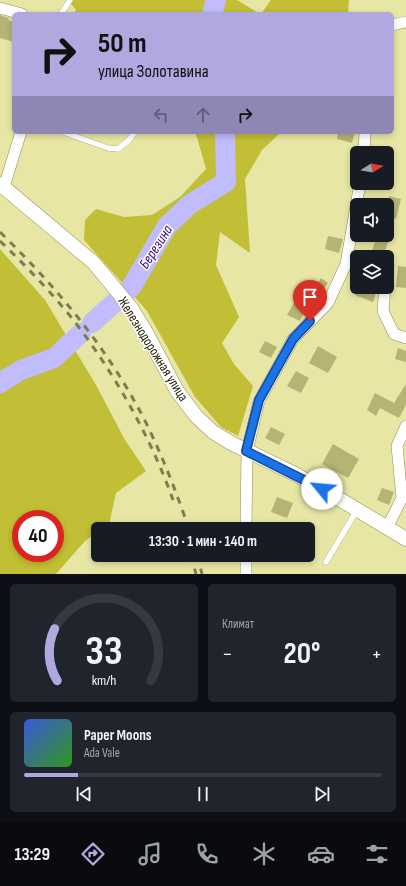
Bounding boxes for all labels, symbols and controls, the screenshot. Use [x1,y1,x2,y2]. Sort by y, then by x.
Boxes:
text: 50 m [98,27,147,60]
icon: right [32,28,84,80]
text: улица Золотавина [98,61,209,82]
icon: left [150,104,172,126]
icon: ahead [192,104,214,126]
icon: right [234,104,256,126]
north arrow [350,146,394,190]
map controls [350,146,394,294]
button: sound [350,198,394,242]
water label: Березина [135,222,177,272]
button: layers [350,250,394,294]
pin [293,280,327,321]
icon: arrive [299,286,321,308]
street label: Железнодорожная улица [114,294,192,404]
position arrow [301,468,343,510]
speed limit sign: 40 [12,510,64,562]
text: 13:30 · 1 мин · 140 m [149,532,257,551]
text: Климат [222,616,254,632]
text: 33 [85,627,123,676]
text: 20° [284,636,320,672]
text: − [222,641,233,668]
text: + [371,641,382,668]
text: km/h [92,672,116,689]
text: Paper Moons [84,726,152,745]
text: Ada Vale [84,745,120,761]
icon: previous [73,783,95,805]
icon: pause [192,783,214,805]
icon: next [311,783,333,805]
icon: directions [79,840,107,868]
icon: music [136,840,164,868]
icon: phone [193,840,221,868]
icon: climate [250,840,278,868]
icon: car [307,840,335,868]
icon: filters [363,840,391,868]
text: 13:29 [14,844,50,865]

